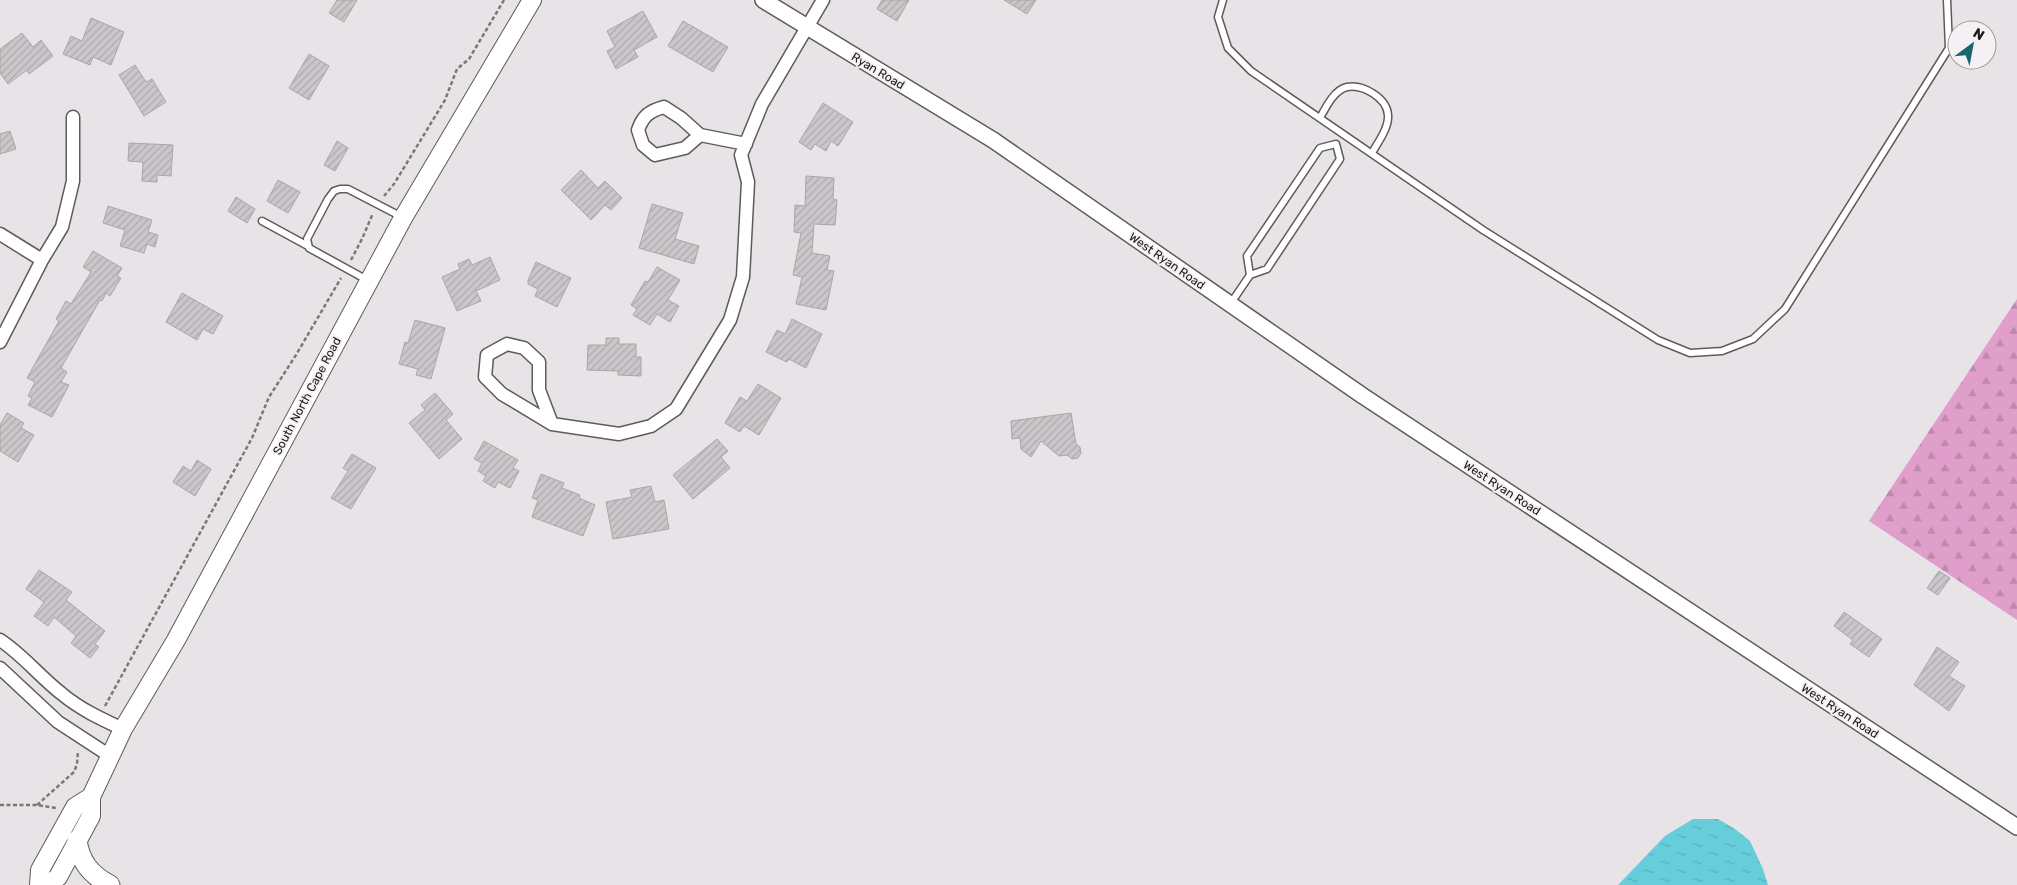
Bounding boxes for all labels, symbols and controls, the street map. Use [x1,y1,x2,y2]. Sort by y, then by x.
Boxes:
north arrow [1947,20,1997,70]
text: N [1970,25,1987,44]
street label: Ryan Road [849,50,907,92]
street label: West Ryan Road [1126,230,1208,292]
street label: South North Cape Road [270,335,344,457]
street label: West Ryan Road [1461,458,1543,518]
street label: West Ryan Road [1799,681,1881,741]

